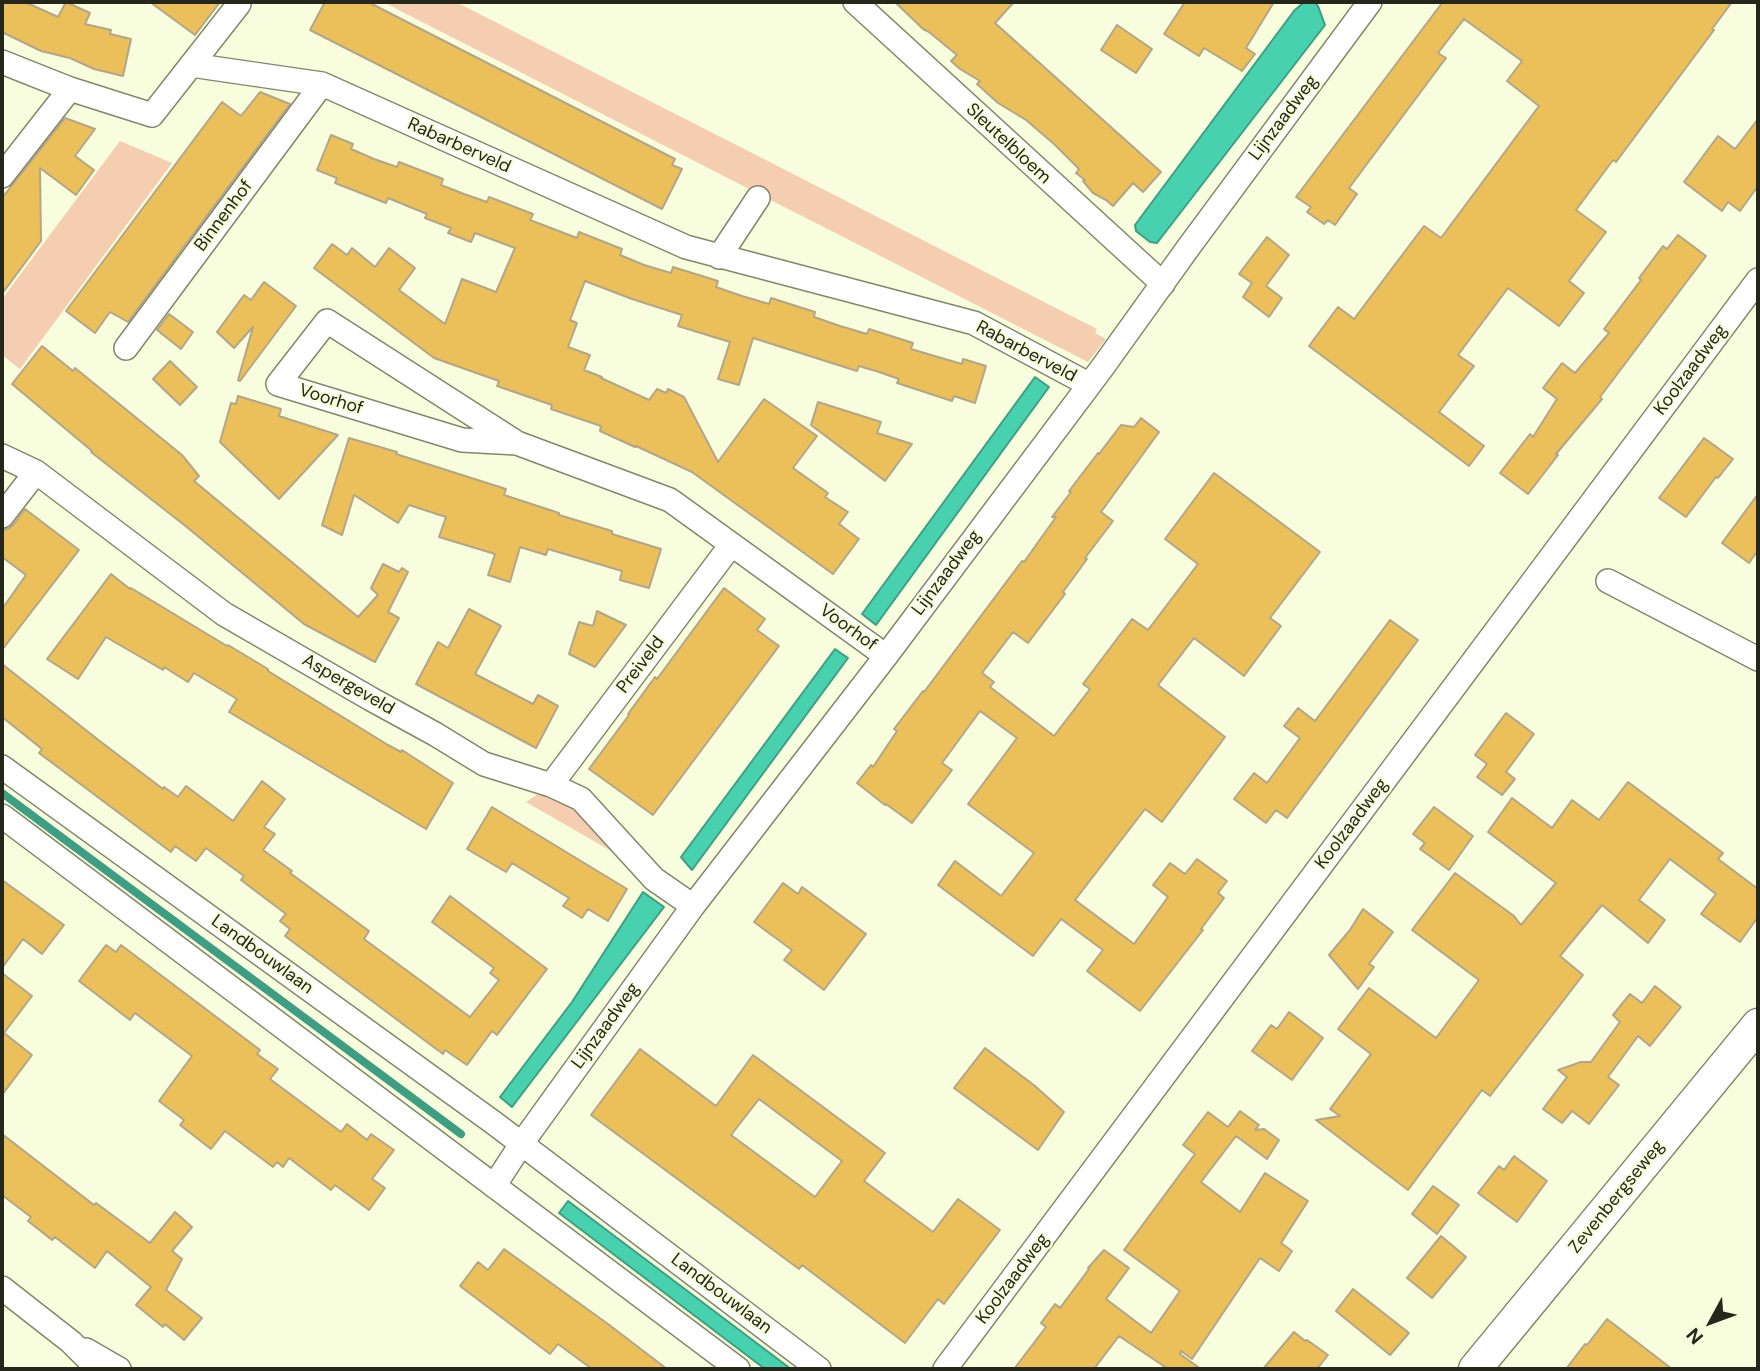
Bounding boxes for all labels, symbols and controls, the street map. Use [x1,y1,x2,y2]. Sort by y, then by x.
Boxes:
street label: Lijnzaadweg [1245,71,1323,165]
street label: Sleutelbloem [961,99,1055,189]
street label: Rabarberveld [404,114,514,178]
street label: Binnenhof [190,176,258,256]
street label: Rabarberveld [972,316,1080,388]
street label: Koolzaadweg [1650,320,1732,420]
street label: Voorhof [296,380,366,420]
street label: Lijnzaadweg [908,526,986,620]
street label: Voorhof [815,600,881,656]
street label: Preiveld [613,632,669,698]
street label: Aspergeveld [298,650,398,720]
street label: Koolzaadweg [1311,774,1393,874]
street label: Landbouwlaan [207,911,317,999]
street label: Lijnzaadweg [568,979,644,1073]
street label: Zevenbergseweg [1565,1136,1669,1258]
street label: Koolzaadweg [972,1229,1054,1329]
street label: Landbouwlaan [666,1249,776,1339]
north arrow [1676,1287,1746,1357]
text: N [1681,1323,1709,1350]

